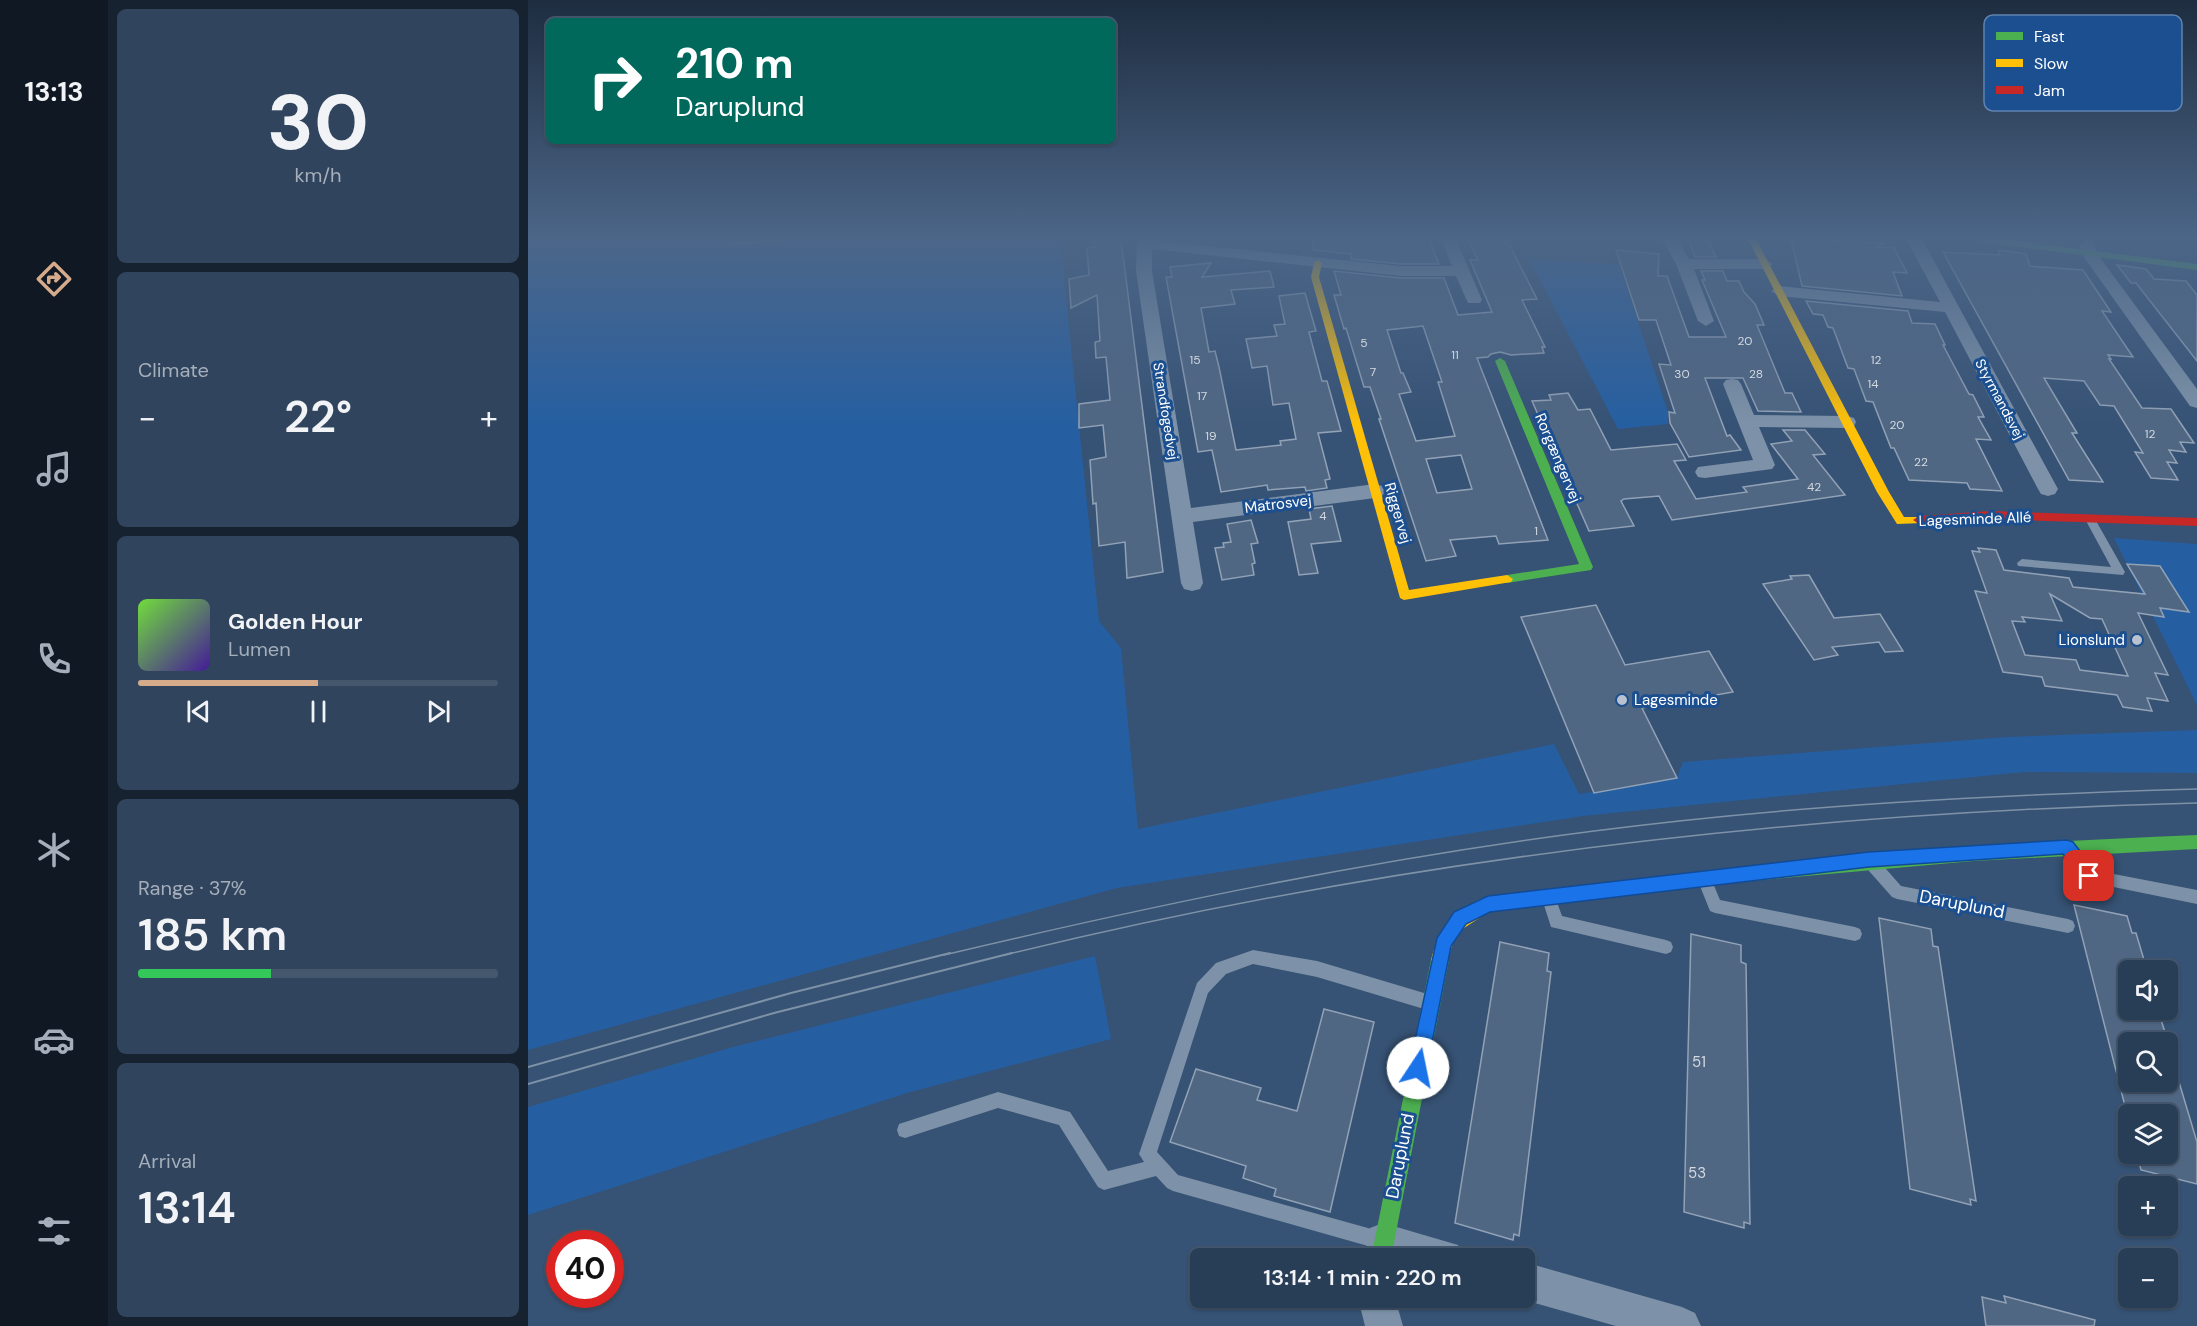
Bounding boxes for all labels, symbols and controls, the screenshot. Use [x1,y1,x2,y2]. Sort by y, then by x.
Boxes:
legend [1984,15,2182,111]
text: Fast [2034,26,2065,47]
text: 210 m [675,36,793,91]
icon: right [576,42,654,120]
text: Slow [2034,53,2068,74]
text: 30 [267,72,369,173]
text: 13:13 [24,74,84,109]
text: Jam [2034,80,2065,101]
text: Daruplund [675,89,805,124]
text: km/h [294,162,342,188]
icon: directions [33,258,75,300]
house number: 20 [1737,333,1753,349]
house number: 5 [1360,335,1368,351]
house number: 11 [1451,347,1459,363]
house number: 15 [1189,352,1201,368]
house number: 12 [1871,352,1881,368]
street label: Styrmandsvej [1971,356,2029,442]
text: Climate [138,357,209,383]
street label: Strandfogedvej [1149,361,1183,461]
house number: 7 [1370,364,1376,380]
house number: 30 [1674,366,1690,382]
house number: 28 [1749,366,1763,382]
house number: 14 [1867,376,1879,392]
text: 22° [284,387,352,446]
house number: 17 [1197,388,1207,404]
text: − [138,396,156,439]
text: + [480,396,498,439]
street label: Rorgængervej [1530,410,1586,506]
house number: 20 [1889,417,1905,433]
house number: 12 [2145,426,2155,442]
house number: 19 [1205,428,1217,444]
icon: music [33,448,75,490]
house number: 22 [1914,454,1928,470]
house number: 42 [1807,479,1821,495]
street label: Riggervej [1380,480,1416,546]
street label: Matrosvej [1243,490,1313,518]
street label: Lagesminde Allé [1918,507,2032,531]
house number: 4 [1319,508,1327,524]
house number: 1 [1534,523,1538,539]
text: Golden Hour [228,607,363,636]
place label: Lionslund [2059,630,2125,650]
marker: Lionslund [2130,633,2144,647]
text: Lumen [228,636,291,662]
icon: phone [33,638,75,680]
place label: Lagesminde [1634,690,1718,710]
marker: Lagesminde [1615,693,1629,707]
icon: previous [182,695,215,728]
icon: pause [302,695,335,728]
icon: next [422,695,455,728]
icon: climate [33,829,75,871]
pin [2063,850,2114,901]
icon: arrive [2072,859,2105,892]
text: Range · 37% [138,875,247,901]
street label: Daruplund [1917,884,2007,924]
text: 185 km [138,905,287,964]
map controls [2118,960,2178,1308]
button: sound [2118,960,2178,1020]
icon: car [33,1019,75,1061]
button: search [2118,1032,2178,1092]
position arrow [1386,1036,1450,1100]
house number: 51 [1692,1052,1706,1072]
button: layers [2118,1104,2178,1164]
street label: Daruplund [1380,1111,1420,1201]
text: Arrival [138,1148,196,1174]
house number: 53 [1688,1163,1706,1183]
button: + [2118,1176,2178,1236]
text: 13:14 [138,1178,236,1237]
icon: filters [33,1210,75,1252]
speed limit sign: 40 [546,1230,624,1308]
button: − [2118,1248,2178,1308]
text: 13:14 · 1 min · 220 m [1263,1263,1462,1292]

